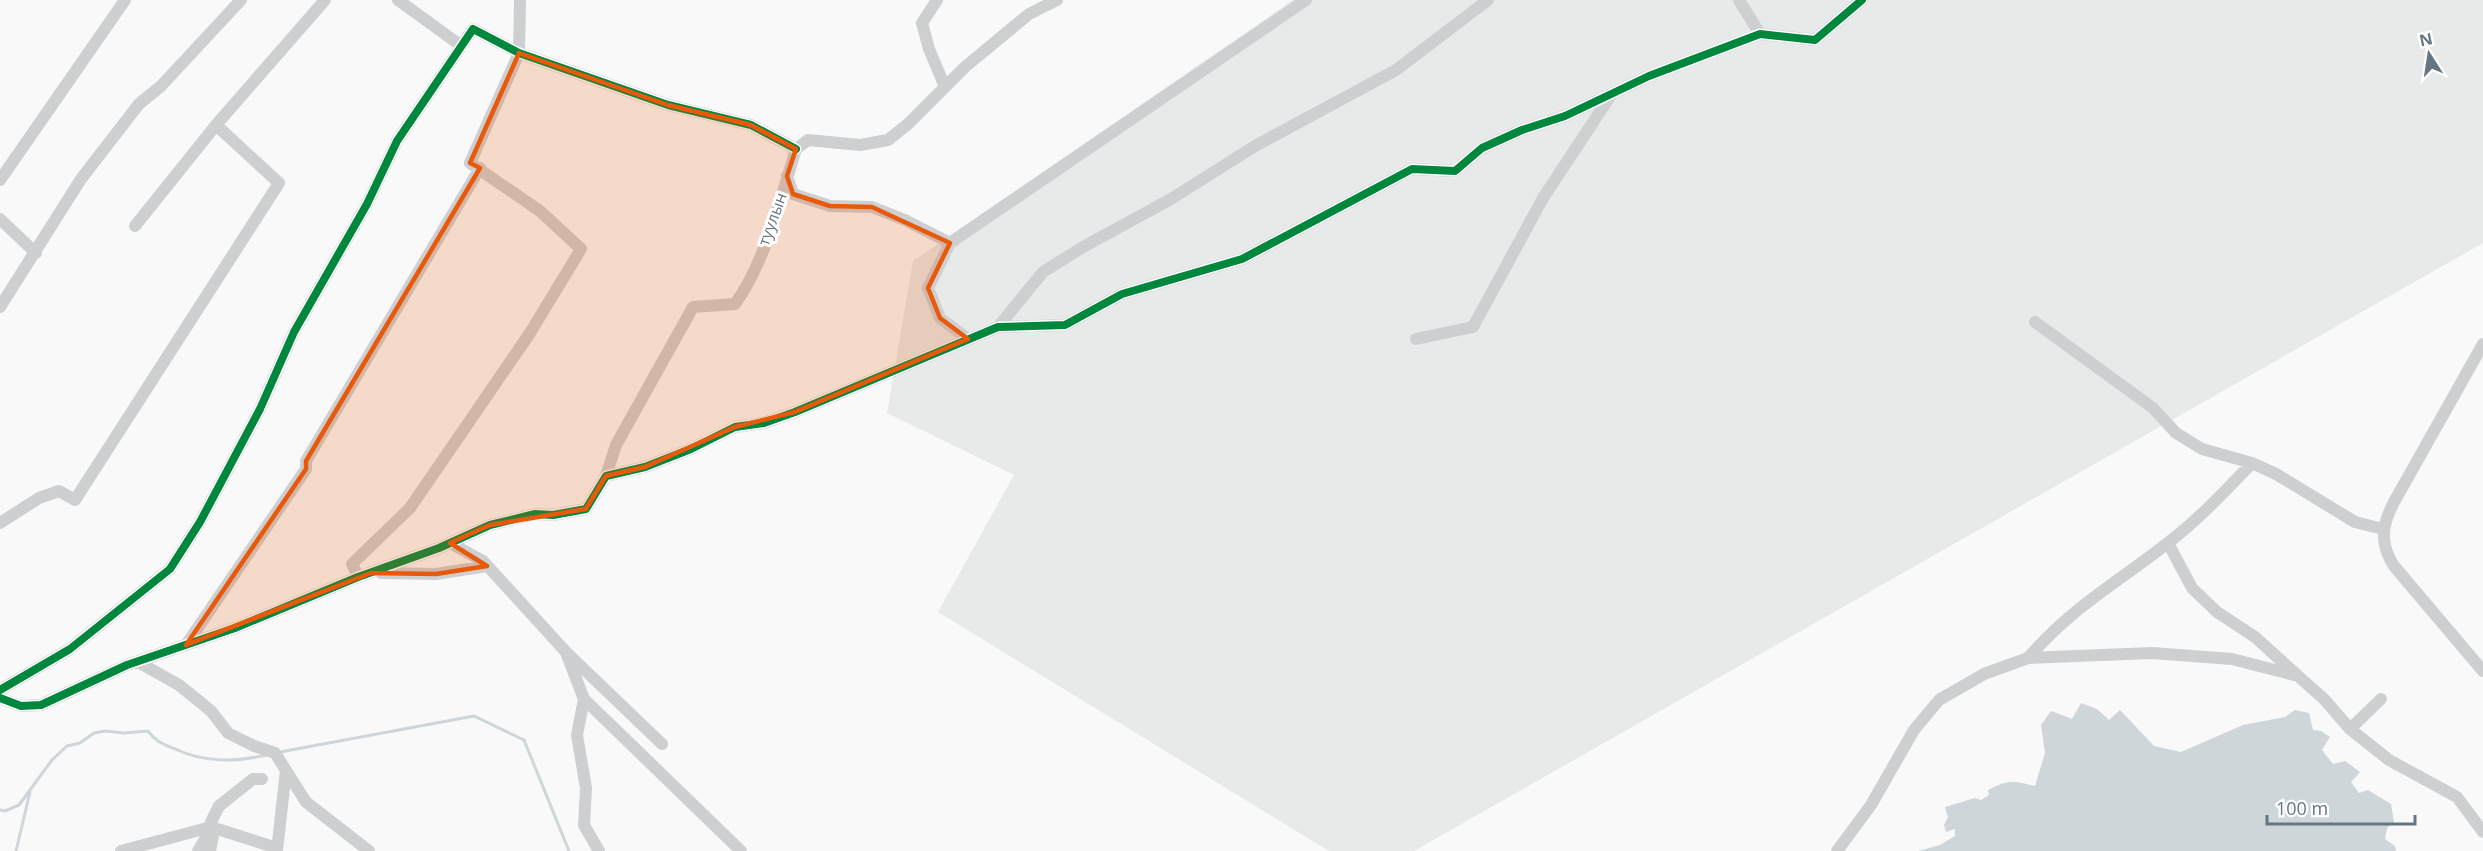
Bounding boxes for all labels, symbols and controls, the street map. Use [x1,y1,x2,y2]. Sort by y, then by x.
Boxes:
north arrow [2399,24,2459,84]
text: N [2417,27,2435,51]
street label: туулын [752,189,792,249]
scale bar [2267,788,2416,826]
text: 100 m [2276,796,2328,820]

